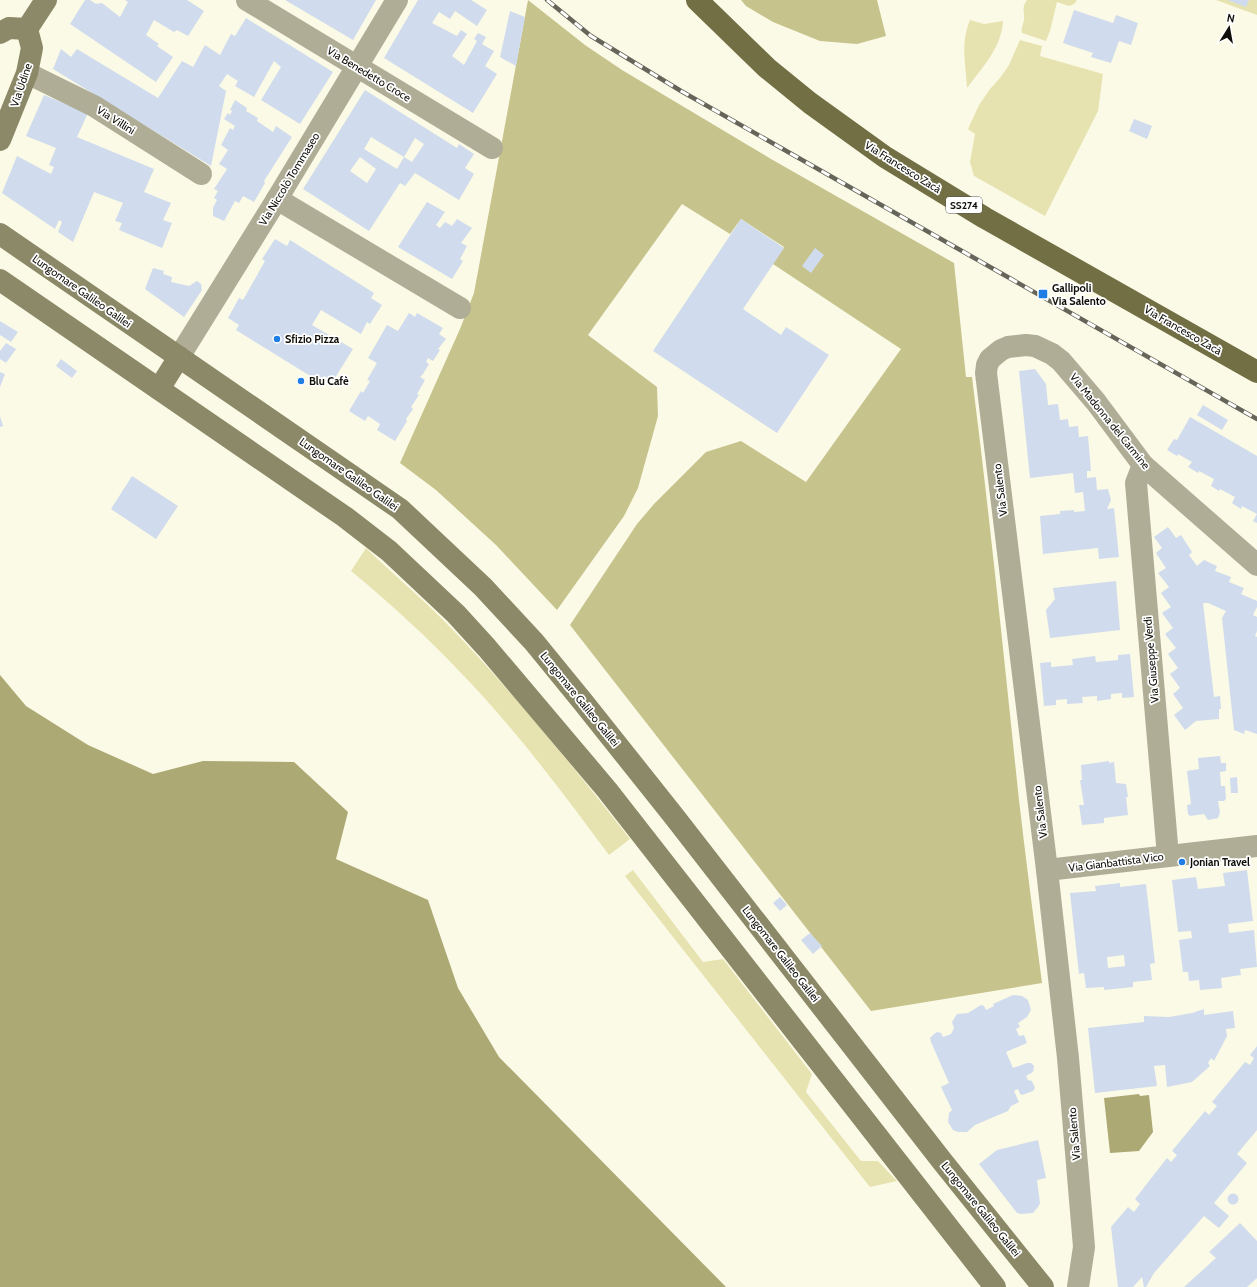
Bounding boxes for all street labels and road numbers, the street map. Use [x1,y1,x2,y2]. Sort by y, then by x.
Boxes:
street label: Via Benedetto Croce [324,43,414,105]
street label: Via Udine [7,61,35,109]
street label: Via Villini [94,103,138,137]
street label: Via Niccolò Tommaseo [256,130,322,228]
street label: Via Francesco Zacà [862,138,944,196]
road number: SS274 [946,197,982,213]
street label: Lungomare Galileo Galilei [30,252,134,330]
street label: Via Francesco Zacà [1142,302,1225,358]
street label: Via Madonna del Carmine [1067,370,1153,472]
street label: Lungomare Galileo Galilei [297,435,401,513]
street label: Via Salento [990,463,1010,517]
street label: Via Giuseppe Verdi [1140,616,1162,704]
street label: Lungomare Galileo Galilei [538,649,622,749]
street label: Via Salento [1030,785,1050,839]
street label: Via Gianbattista Vico [1068,849,1164,875]
street label: Lungomare Galileo Galilei [739,903,823,1005]
street label: Via Salento [1065,1107,1083,1161]
street label: Lungomare Galileo Galilei [939,1159,1023,1259]

